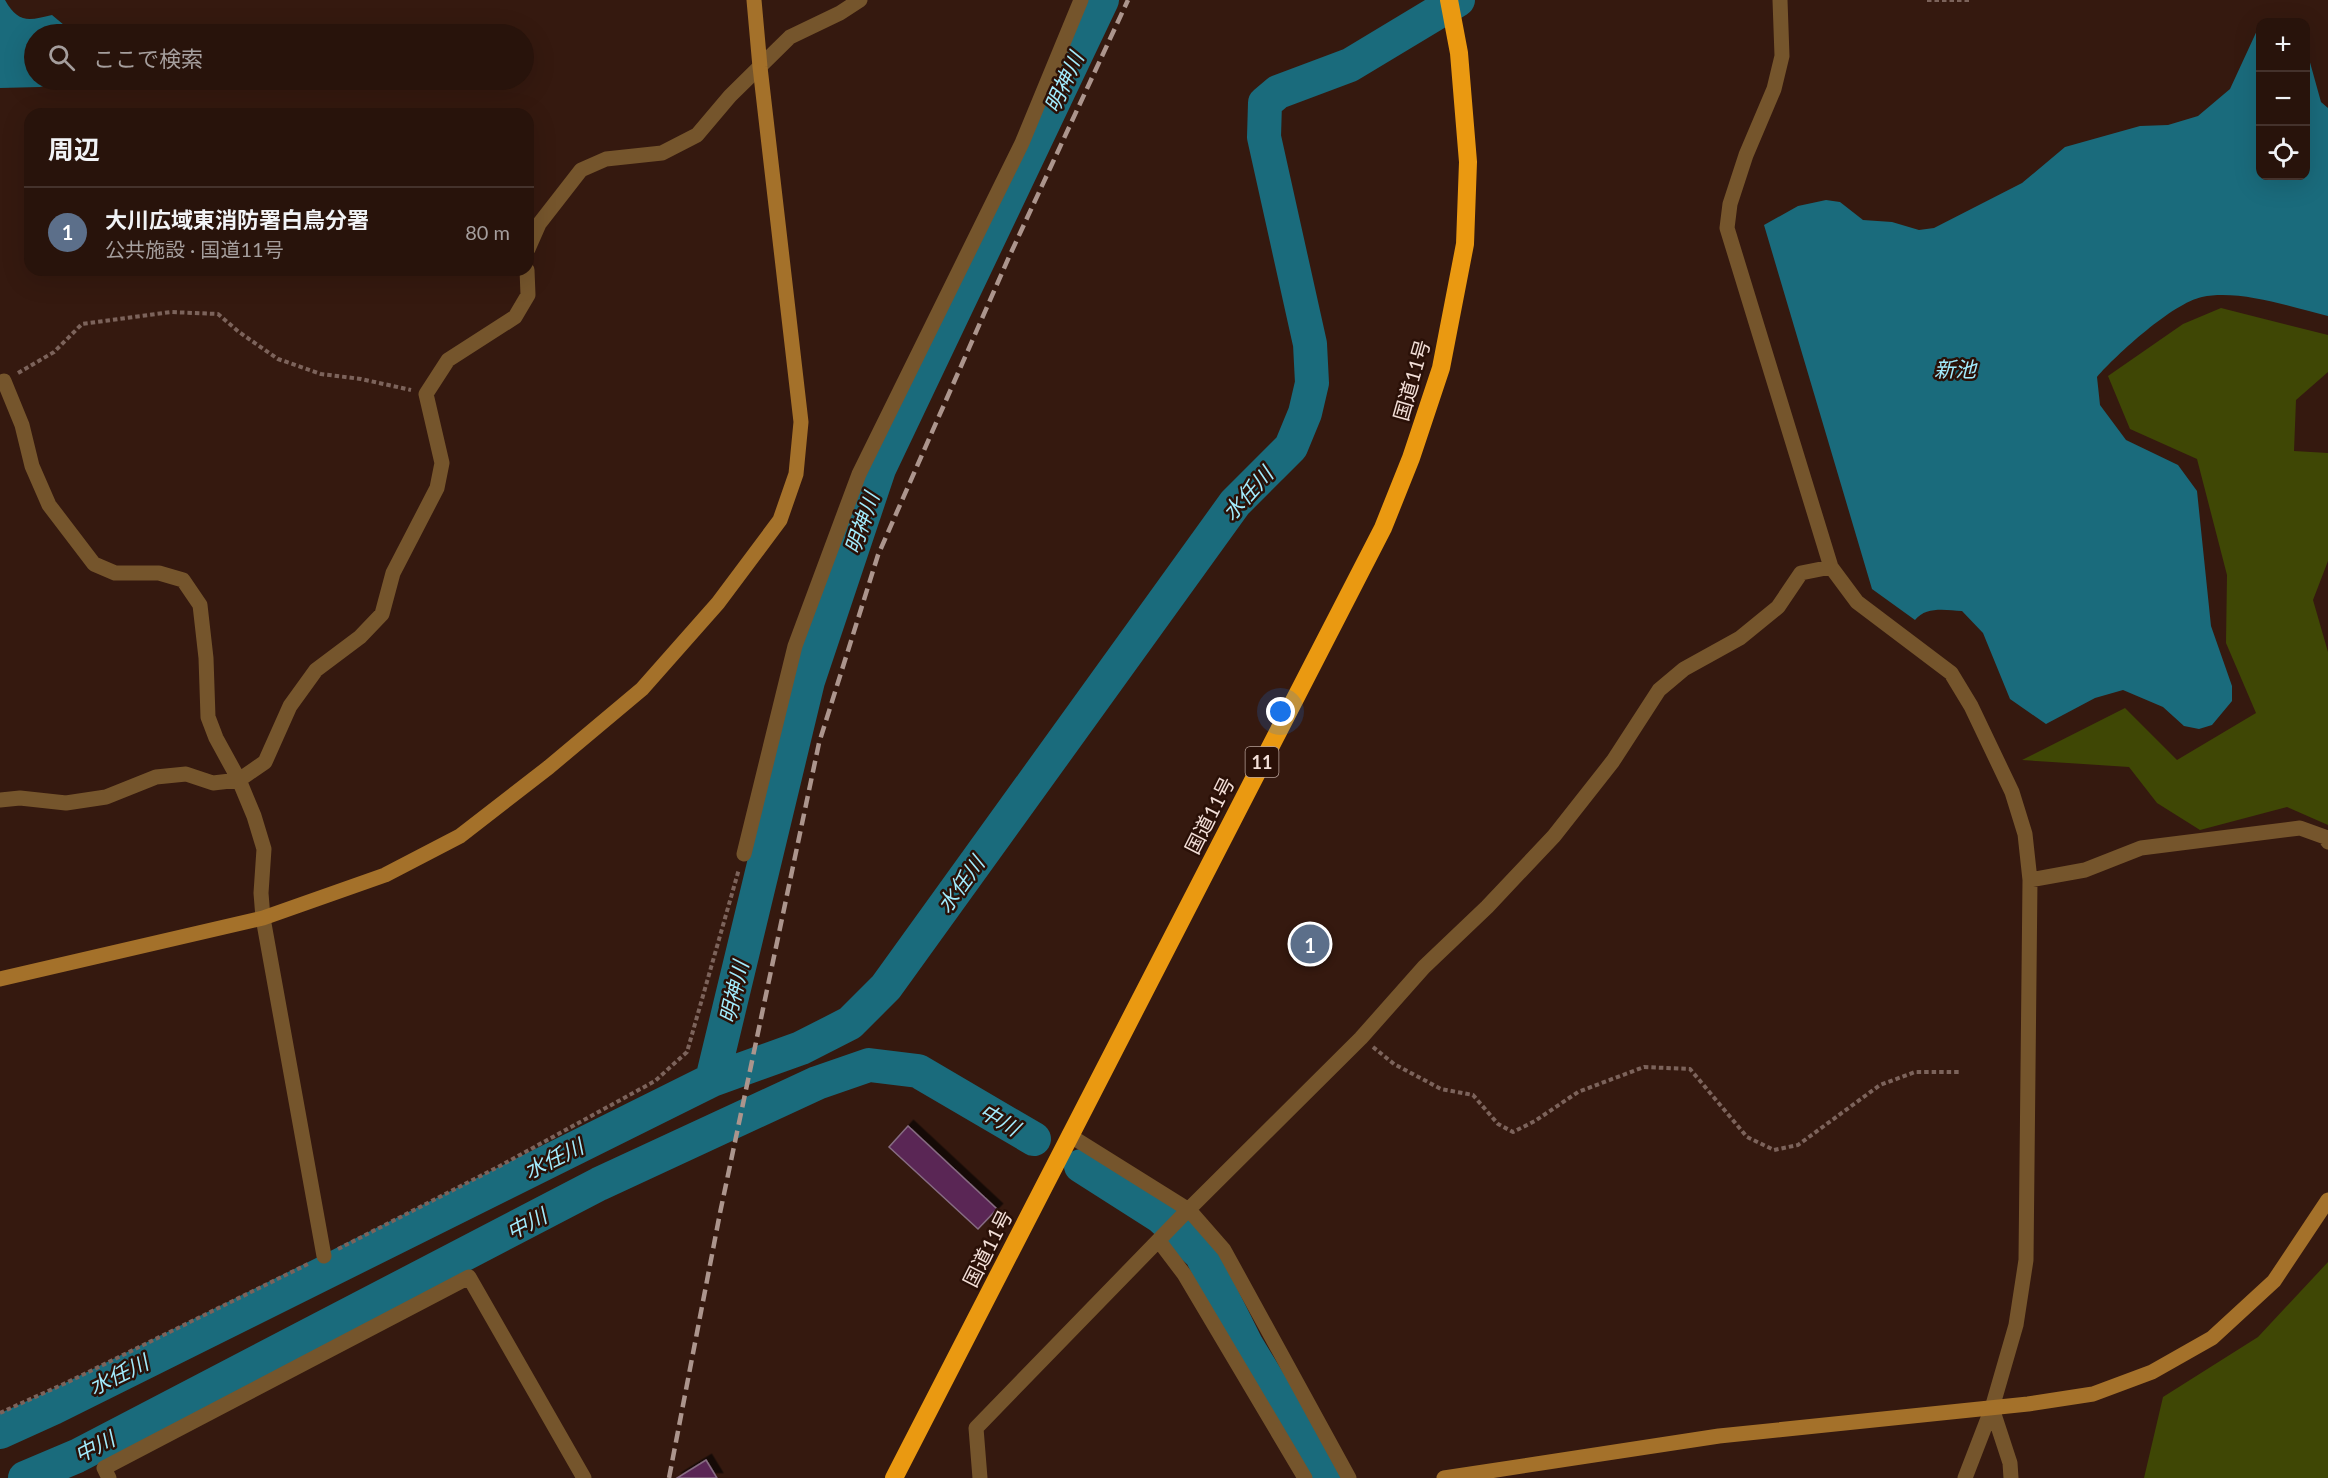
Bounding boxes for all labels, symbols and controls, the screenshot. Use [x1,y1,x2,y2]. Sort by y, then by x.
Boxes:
map controls [2256,18,2310,180]
button: + [2256,18,2310,72]
search box [24,24,534,90]
icon: search [45,41,78,74]
text: ここで検索 [93,45,203,72]
water label: 明神川 [1038,46,1088,116]
button: − [2256,72,2310,126]
button: locate [2256,126,2310,180]
text: 周辺 [48,133,100,165]
text: 大川広域東消防署白鳥分署 [105,206,369,233]
text: 1 [62,220,73,244]
text: 80 m [465,220,510,244]
text: 公共施設 · 国道11号 [105,237,284,261]
street label: 国道11号 [1388,337,1434,423]
water label: 新池 [1934,356,1978,381]
water label: 水任川 [1217,460,1279,525]
water label: 明神川 [839,487,884,557]
your location [1266,697,1295,726]
road number: 11 [1246,747,1278,777]
street label: 国道11号 [1179,772,1239,858]
water label: 水任川 [931,850,990,917]
pin: 1 [1290,922,1330,966]
water label: 明神川 [714,957,753,1026]
water label: 中川 [976,1098,1026,1141]
water label: 水任川 [519,1132,589,1183]
water label: 中川 [502,1201,552,1244]
street label: 国道11号 [957,1205,1017,1291]
water label: 水任川 [84,1348,154,1399]
water label: 中川 [70,1424,120,1467]

